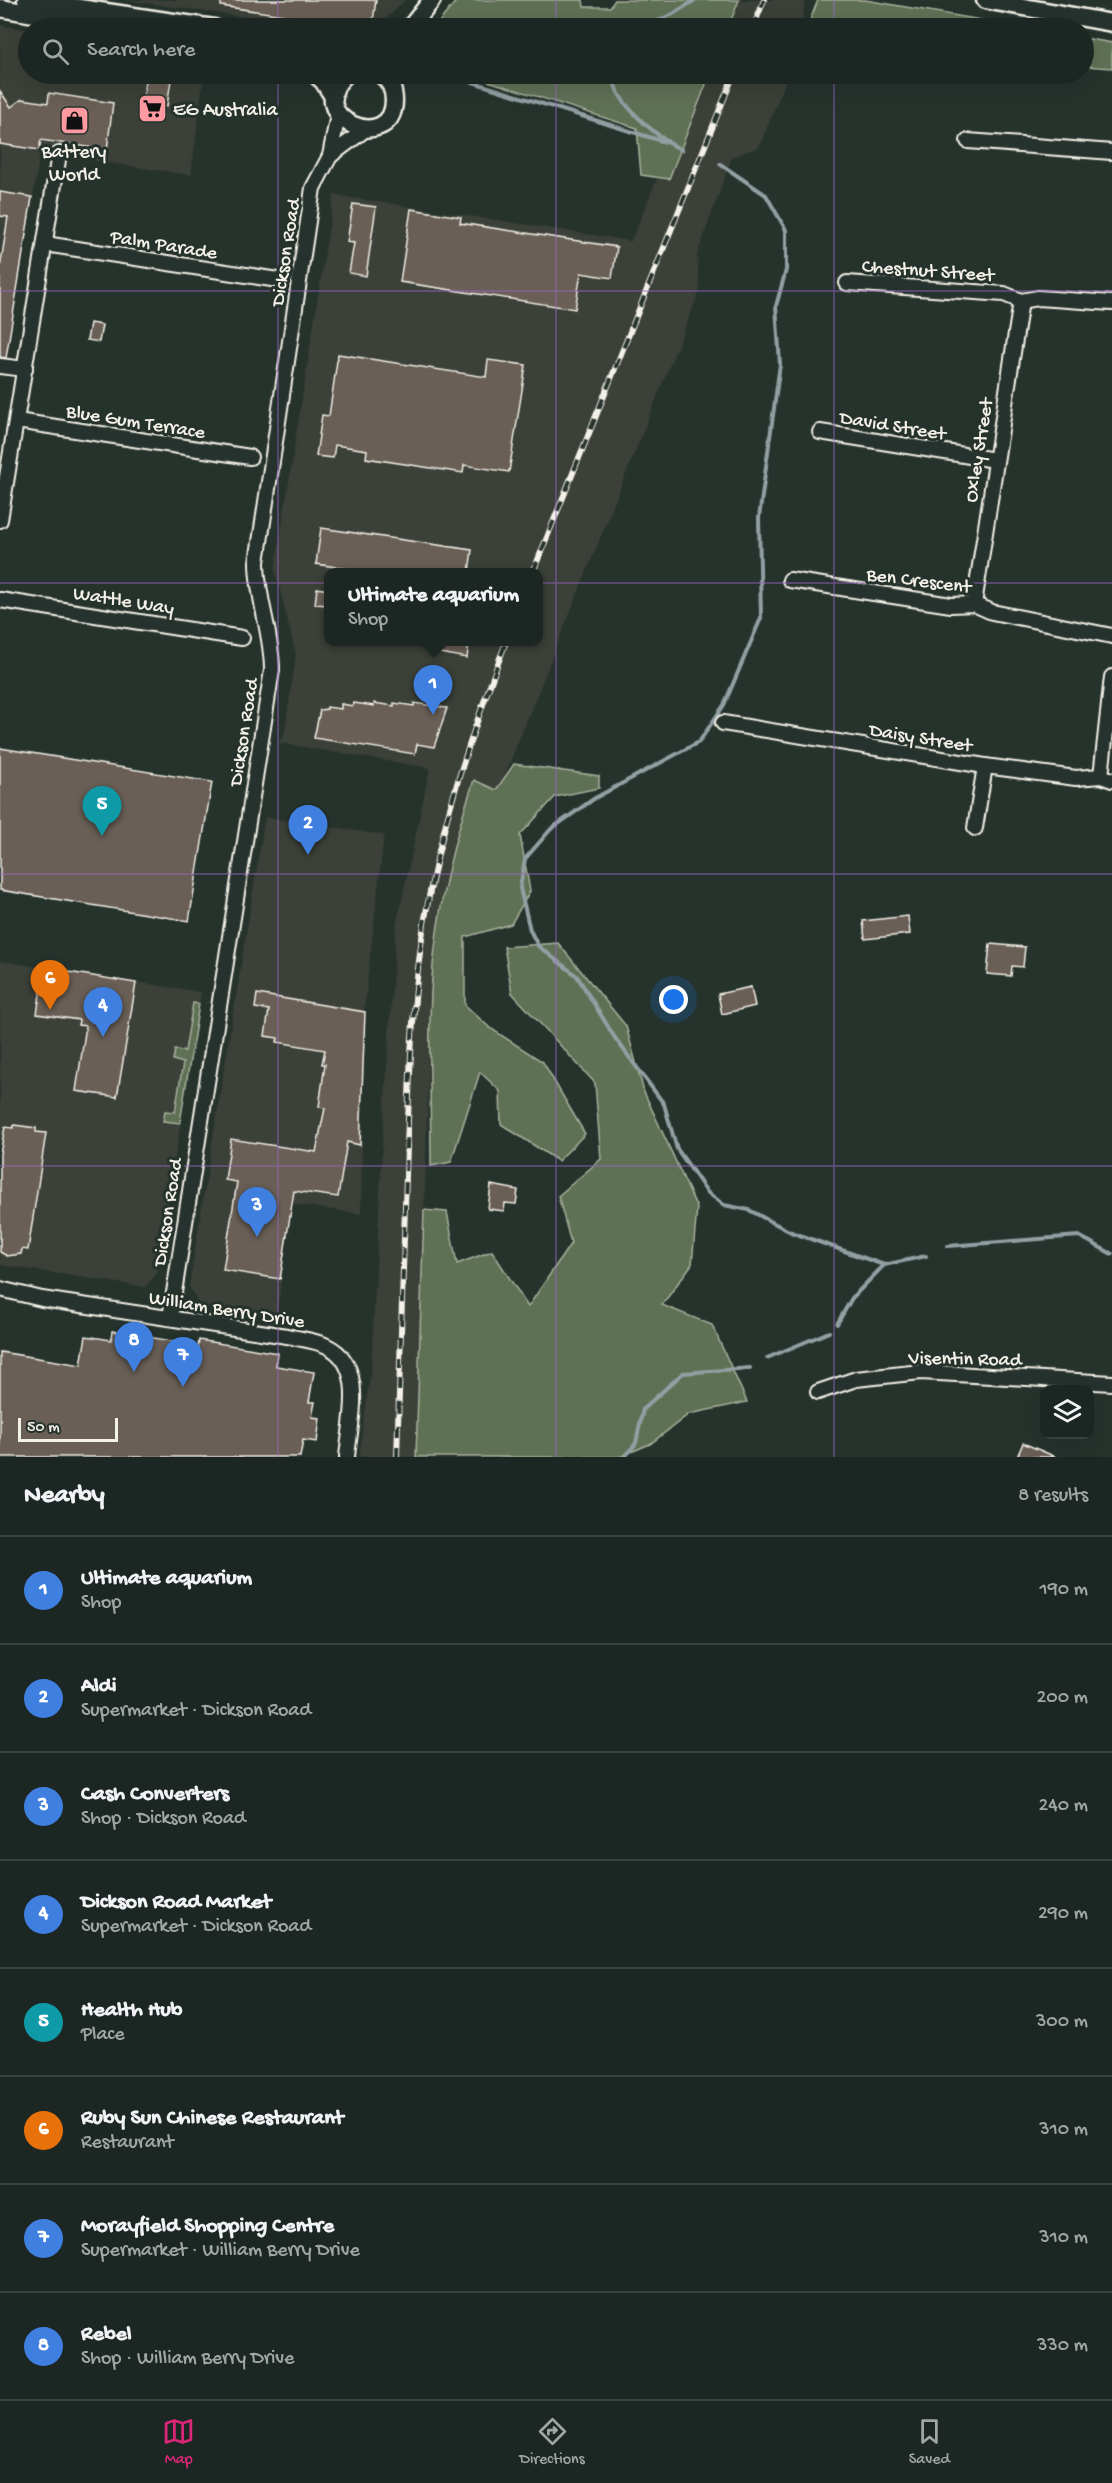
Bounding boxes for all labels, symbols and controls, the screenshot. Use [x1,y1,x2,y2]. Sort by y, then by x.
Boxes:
search box [18,18,1094,84]
icon: search [39,35,72,68]
text: Search here [87,38,195,64]
supermarket icon: EG Australia [136,92,168,124]
place label: EG Australia [173,100,278,123]
shop icon: Battery World [58,104,90,136]
place label: Battery World [41,142,107,188]
street label: Dickson Road [267,195,308,310]
street label: Palm Parade [107,227,219,266]
street label: Chestnut Street [861,256,996,289]
street label: Oxley Street [961,395,1000,504]
street label: Blue Gum Terrace [63,401,207,446]
street label: David Street [836,407,949,447]
street label: Ben Crescent [864,565,974,601]
popup [324,568,543,646]
street label: Wattle Way [71,583,176,622]
text: Ultimate aquarium [348,583,519,609]
text: Shop [348,609,388,632]
pin: 1 [414,666,452,715]
street label: Dickson Road [225,675,266,790]
street label: Daisy Street [865,720,975,759]
pin: 5 [82,786,122,836]
pin: 2 [288,806,328,855]
pin: 6 [31,960,70,1010]
your location [659,985,688,1014]
pin: 4 [84,988,122,1037]
street label: Dickson Road [149,1155,190,1270]
pin: 3 [238,1188,276,1237]
street label: William Berry Drive [147,1288,307,1335]
pin: 8 [114,1322,154,1372]
pin: 7 [164,1338,202,1387]
street label: Visentin Road [907,1348,1024,1373]
map controls [1040,1385,1094,1439]
button: layers [1040,1385,1094,1439]
scale bar [18,1415,118,1442]
text: 50 m [27,1419,60,1438]
text: Nearby [24,1481,105,1512]
text: 8 results [1018,1485,1088,1508]
text: Ultimate aquarium [81,1566,252,1592]
text: 1 [39,1579,48,1602]
text: 190 m [1040,1579,1088,1602]
text: Shop [81,1592,121,1615]
text: Aldi [81,1674,116,1700]
text: 2 [39,1687,48,1710]
text: 200 m [1037,1687,1088,1710]
text: Supermarket · Dickson Road [81,1700,311,1723]
text: Cash Converters [81,1782,229,1808]
text: 3 [38,1795,49,1818]
text: 240 m [1038,1795,1088,1818]
text: Shop · Dickson Road [81,1808,246,1831]
text: Dickson Road Market [81,1890,271,1916]
text: 4 [39,1903,48,1926]
text: 290 m [1038,1903,1088,1926]
text: Supermarket · Dickson Road [81,1916,311,1939]
text: Health Hub [81,1998,182,2024]
text: 5 [38,2011,49,2034]
text: 300 m [1036,2011,1088,2034]
text: Place [81,2024,125,2047]
text: Ruby Sun Chinese Restaurant [81,2106,344,2132]
text: 6 [38,2119,49,2142]
text: 310 m [1039,2119,1088,2142]
text: Restaurant [81,2132,174,2155]
text: Morayfield Shopping Centre [81,2214,334,2240]
text: 7 [38,2227,49,2250]
text: 310 m [1039,2227,1088,2250]
text: Supermarket · William Berry Drive [81,2240,360,2263]
text: Rebel [81,2322,132,2348]
text: 8 [38,2335,49,2358]
text: 330 m [1037,2335,1088,2358]
text: Shop · William Berry Drive [81,2348,294,2371]
tab: Map [162,2415,195,2470]
tab: Directions [519,2415,585,2470]
tab: Saved [909,2415,950,2470]

